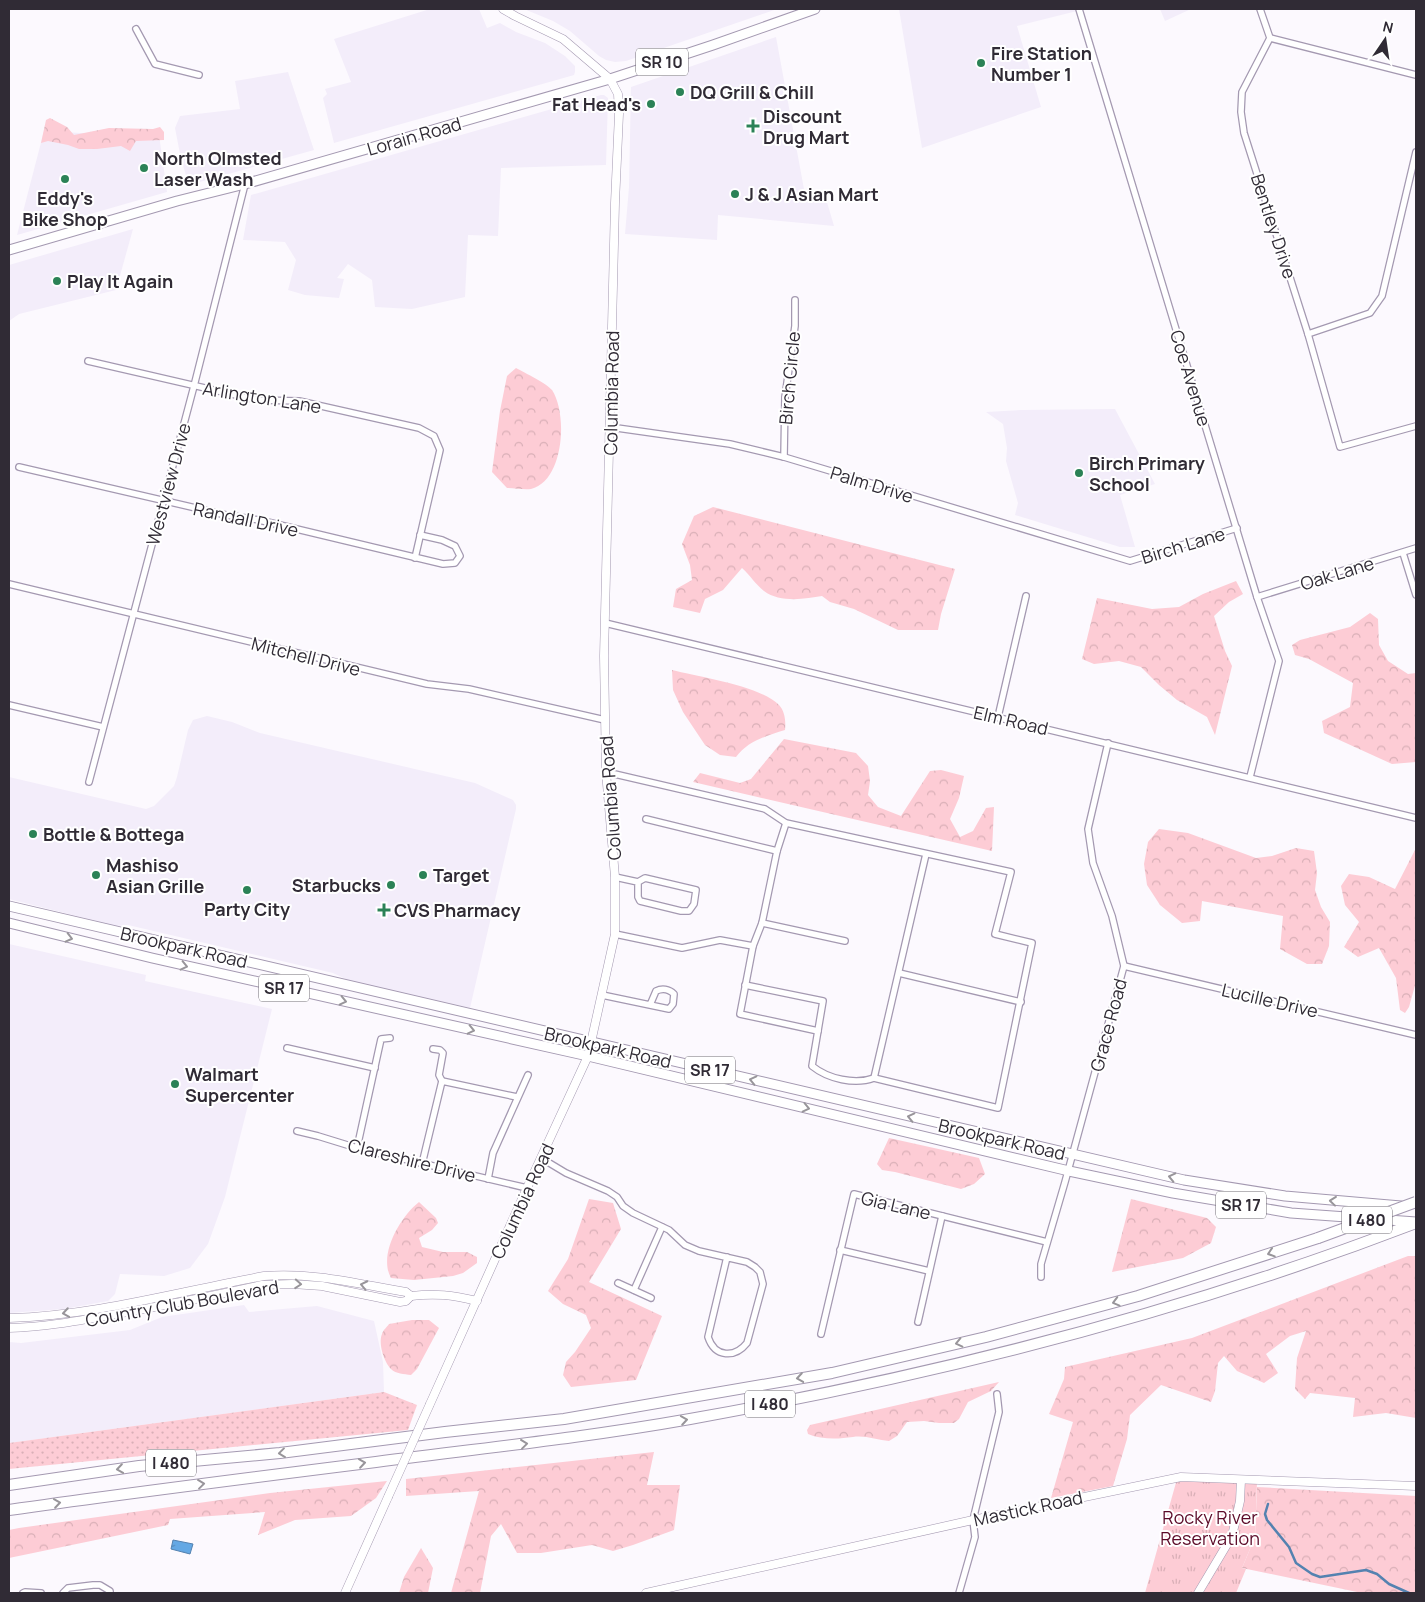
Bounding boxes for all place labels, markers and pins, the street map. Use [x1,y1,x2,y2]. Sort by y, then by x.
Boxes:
place label: Fire Station Number 1 [991,41,1092,86]
marker: Fire Station Number 1 [975,57,987,69]
place label: DQ Grill & Chill [690,80,814,104]
marker: DQ Grill & Chill [674,86,686,98]
place label: Fat Head's [552,92,641,116]
marker: Fat Head's [645,98,657,110]
place label: Discount Drug Mart [763,104,849,149]
marker: Discount Drug Mart [747,120,759,132]
place label: North Olmsted Laser Wash [154,146,282,191]
marker: North Olmsted Laser Wash [138,162,150,174]
marker: Eddy's Bike Shop [59,173,71,185]
place label: J & J Asian Mart [745,182,879,206]
place label: Eddy's Bike Shop [22,186,108,231]
marker: J & J Asian Mart [729,188,741,200]
place label: Play It Again [67,269,173,293]
marker: Play It Again [51,275,63,287]
place label: Birch Primary School [1089,451,1205,496]
marker: Birch Primary School [1073,467,1085,479]
place label: Bottle & Bottega [43,822,184,846]
marker: Bottle & Bottega [27,828,39,840]
place label: Mashiso Asian Grille [106,853,205,898]
place label: Target [433,863,490,887]
marker: Mashiso Asian Grille [90,869,102,881]
marker: Target [417,869,429,881]
place label: Starbucks [292,873,381,897]
marker: Starbucks [385,879,397,891]
marker: Party City [241,884,253,896]
place label: Party City [204,897,290,921]
place label: CVS Pharmacy [394,898,520,922]
marker: CVS Pharmacy [378,904,390,916]
place label: Walmart Supercenter [185,1062,294,1107]
marker: Walmart Supercenter [169,1078,181,1090]

